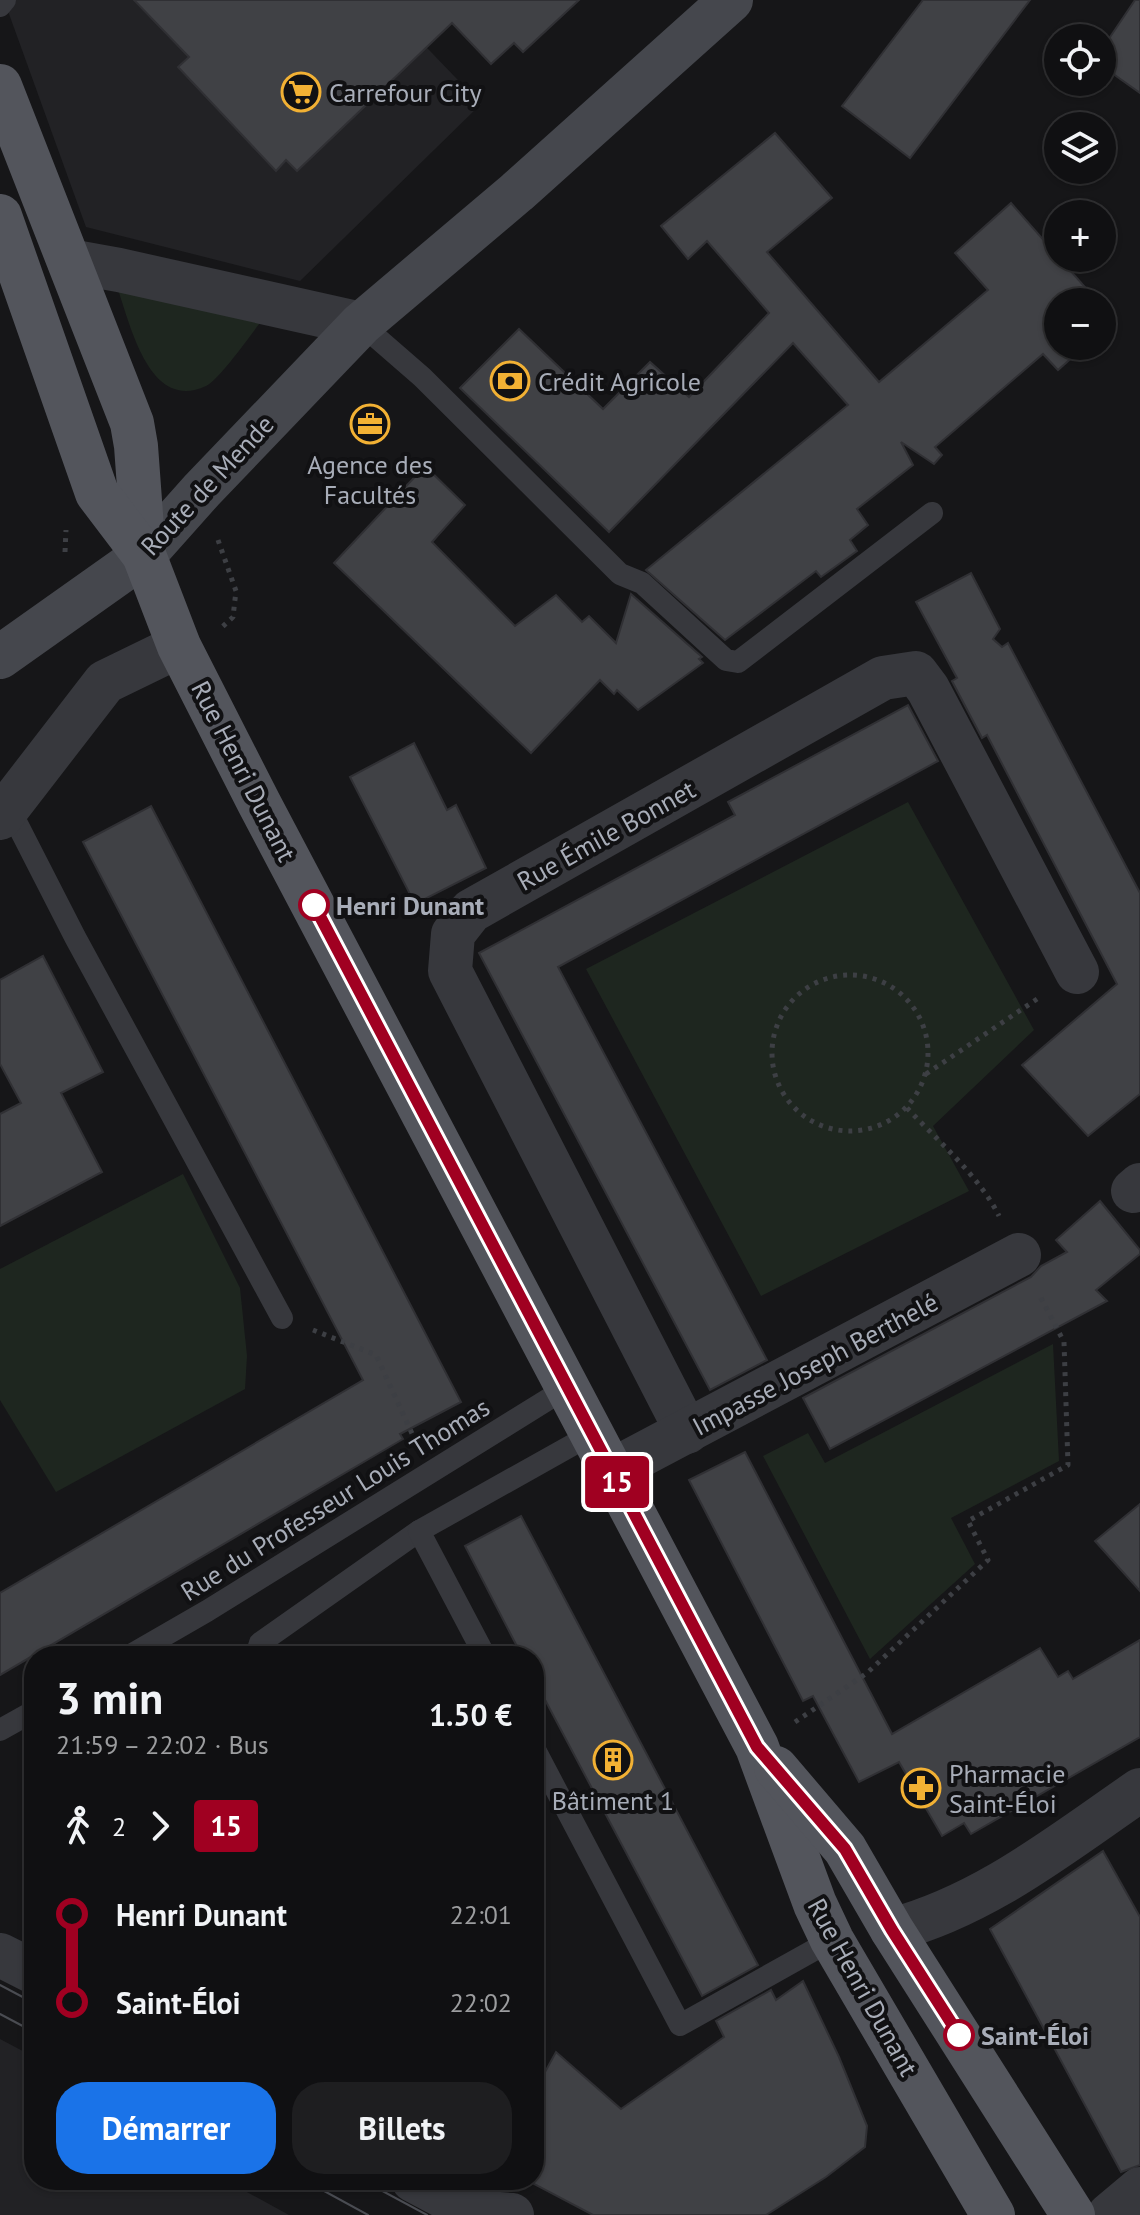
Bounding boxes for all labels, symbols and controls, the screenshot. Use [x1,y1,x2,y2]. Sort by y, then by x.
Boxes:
map controls [1044,24,1116,360]
button: locate [1044,24,1116,96]
supermarket icon: Carrefour City [280,71,322,113]
place label: Carrefour City [329,76,482,109]
button: layers [1044,112,1116,184]
button: + [1044,200,1116,272]
button: − [1044,288,1116,360]
bank icon: Crédit Agricole [489,360,531,402]
place label: Crédit Agricole [538,365,701,398]
office icon: Agence des Facultés [349,403,391,445]
street label: Route de Mende [133,408,281,562]
place label: Agence des Facultés [307,448,433,511]
street label: Rue Henri Dunant [184,675,304,867]
street label: Rue Émile Bonnet [511,772,701,898]
place label: Henri Dunant [336,889,484,922]
marker: Henri Dunant [299,890,329,920]
street label: Impasse Joseph Berthelé [686,1285,944,1443]
street label: Rue du Professeur Louis Thomas [174,1390,496,1608]
line badge: 15 [581,1456,653,1508]
text: 15 [601,1463,633,1500]
text: 3 min [56,1669,163,1726]
text: 1.50 € [429,1695,512,1734]
text: 21:59 – 22:02 · Bus [56,1728,269,1761]
building icon: Bâtiment 1 [592,1739,634,1781]
place label: Pharmacie Saint-Éloi [949,1757,1065,1820]
pharmacy icon: Pharmacie Saint-Éloi [900,1767,942,1809]
place label: Bâtiment 1 [552,1784,674,1817]
icon: walk [56,1804,100,1848]
icon: forward [138,1804,182,1848]
text: 15 [210,1807,242,1844]
text: 2 [112,1810,126,1843]
street label: Rue Henri Dunant [801,1892,926,2082]
text: Henri Dunant [116,1895,287,1934]
text: 22:01 [450,1898,512,1931]
text: Saint-Éloi [116,1983,241,2022]
text: 22:02 [450,1986,512,2019]
place label: Saint-Éloi [981,2019,1089,2052]
marker: Saint-Éloi [944,2020,974,2050]
button: Démarrer [56,2082,276,2174]
button: Billets [292,2082,512,2174]

